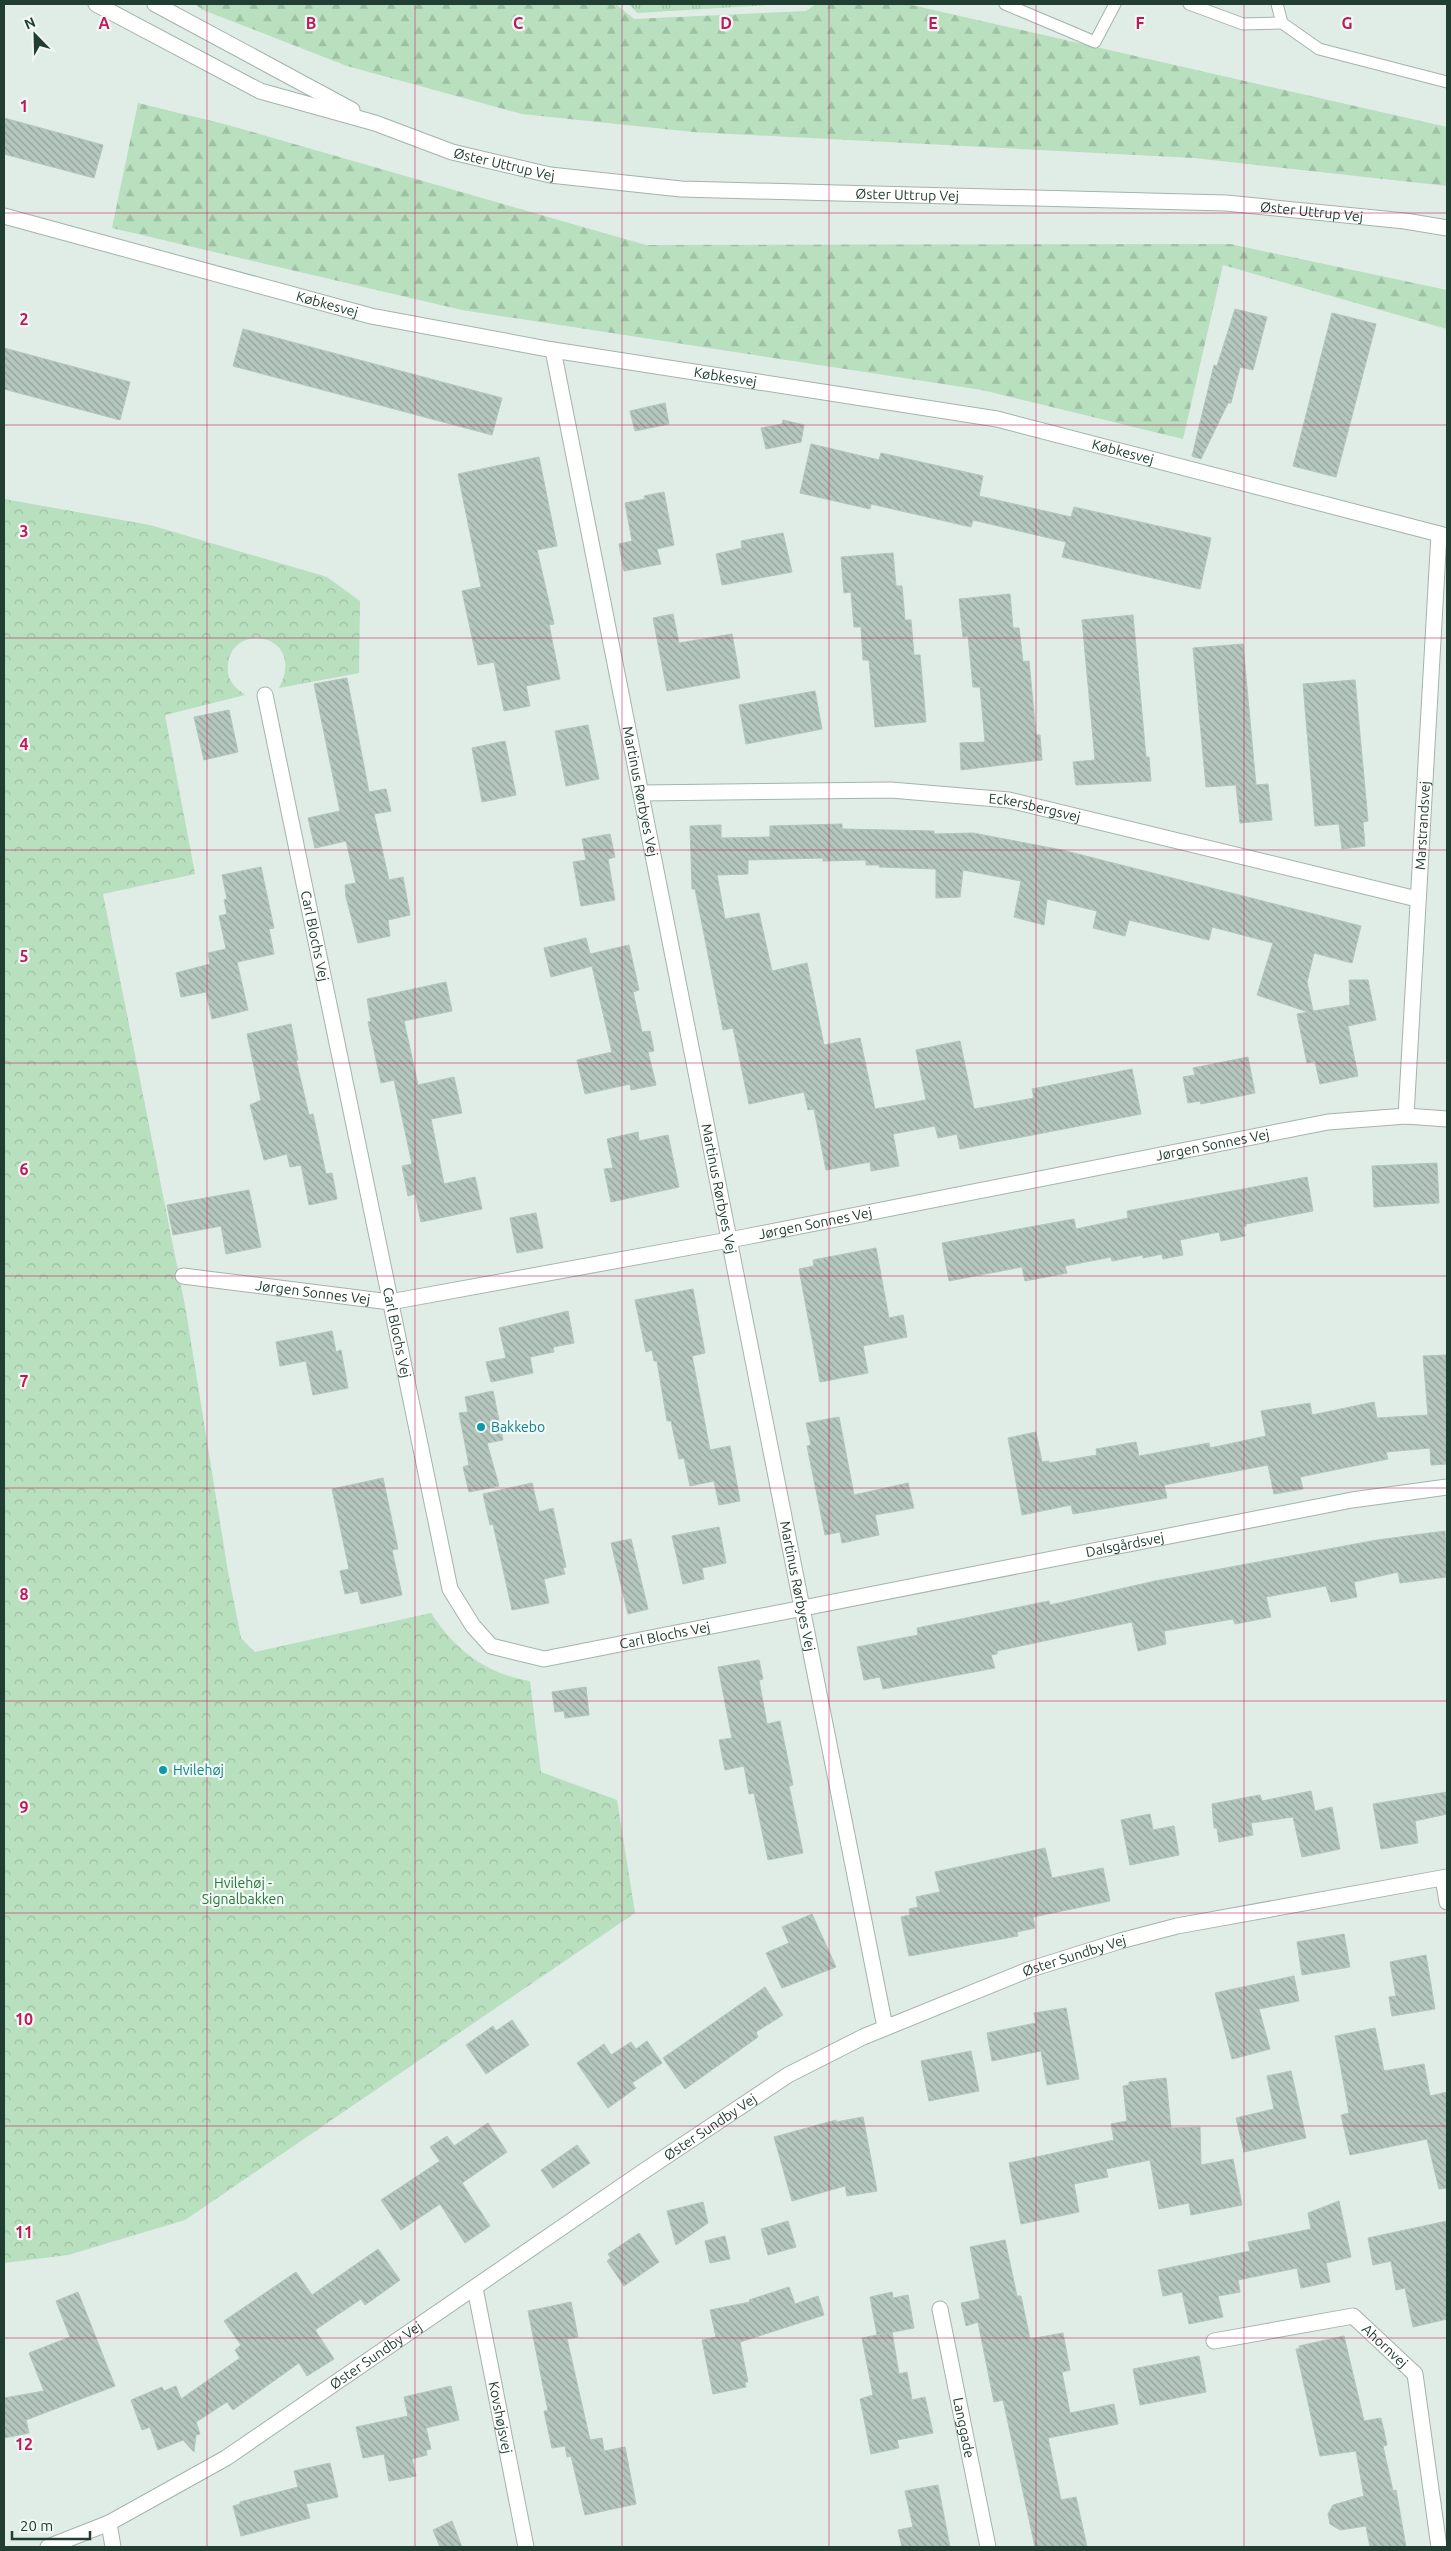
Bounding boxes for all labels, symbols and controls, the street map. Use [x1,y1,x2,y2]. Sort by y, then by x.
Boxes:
north arrow [10,10,60,60]
text: N [22,14,38,32]
text: A [98,14,110,32]
text: B [306,14,316,32]
text: C [513,14,523,32]
text: D [720,14,732,32]
text: E [928,14,938,32]
text: F [1136,14,1145,32]
text: G [1341,14,1353,32]
text: 1 [19,97,29,115]
street label: Øster Uttrup Vej [452,145,556,183]
street label: Øster Uttrup Vej [855,185,959,204]
street label: Øster Uttrup Vej [1259,198,1364,225]
street label: Købkesvej [295,288,360,320]
text: 2 [19,310,29,328]
street label: Købkesvej [693,364,758,390]
street label: Købkesvej [1090,436,1156,467]
text: 3 [19,522,29,540]
street label: Martinus Rørbyes Vej [620,725,661,858]
text: 4 [19,735,29,753]
street label: Marstrandsvej [1412,781,1433,870]
street label: Eckersbergsvej [988,790,1082,825]
street label: Carl Blochs Vej [298,889,332,983]
text: 5 [19,947,29,965]
street label: Martinus Rørbyes Vej [698,1122,740,1255]
street label: Jørgen Sonnes Vej [1154,1126,1271,1164]
text: 6 [19,1160,29,1178]
street label: Jørgen Sonnes Vej [757,1204,873,1242]
street label: Jørgen Sonnes Vej [255,1277,371,1307]
street label: Carl Blochs Vej [380,1286,414,1379]
text: 7 [19,1372,29,1390]
place label: Bakkebo [491,1419,545,1435]
marker: Bakkebo [475,1421,487,1433]
street label: Martinus Rørbyes Vej [777,1519,818,1653]
street label: Dalsgårdsvej [1084,1529,1165,1560]
text: 8 [19,1585,29,1603]
street label: Carl Blochs Vej [618,1619,711,1652]
place label: Hvilehøj [173,1762,224,1778]
marker: Hvilehøj [157,1764,169,1776]
text: 9 [19,1798,29,1816]
park label: Hvilehøj - Signalbakken [202,1875,284,1907]
street label: Øster Sundby Vej [1020,1932,1128,1980]
text: 10 [15,2010,33,2028]
street label: Øster Sundby Vej [661,2090,760,2163]
text: 11 [15,2223,33,2241]
street label: Øster Sundby Vej [327,2318,425,2392]
street label: Ahornvej [1359,2321,1411,2371]
street label: Kovshøjsvej [486,2380,515,2455]
street label: Langgade [950,2396,978,2459]
text: 12 [15,2435,33,2453]
scale bar [12,2508,90,2540]
text: 20 m [20,2517,53,2534]

